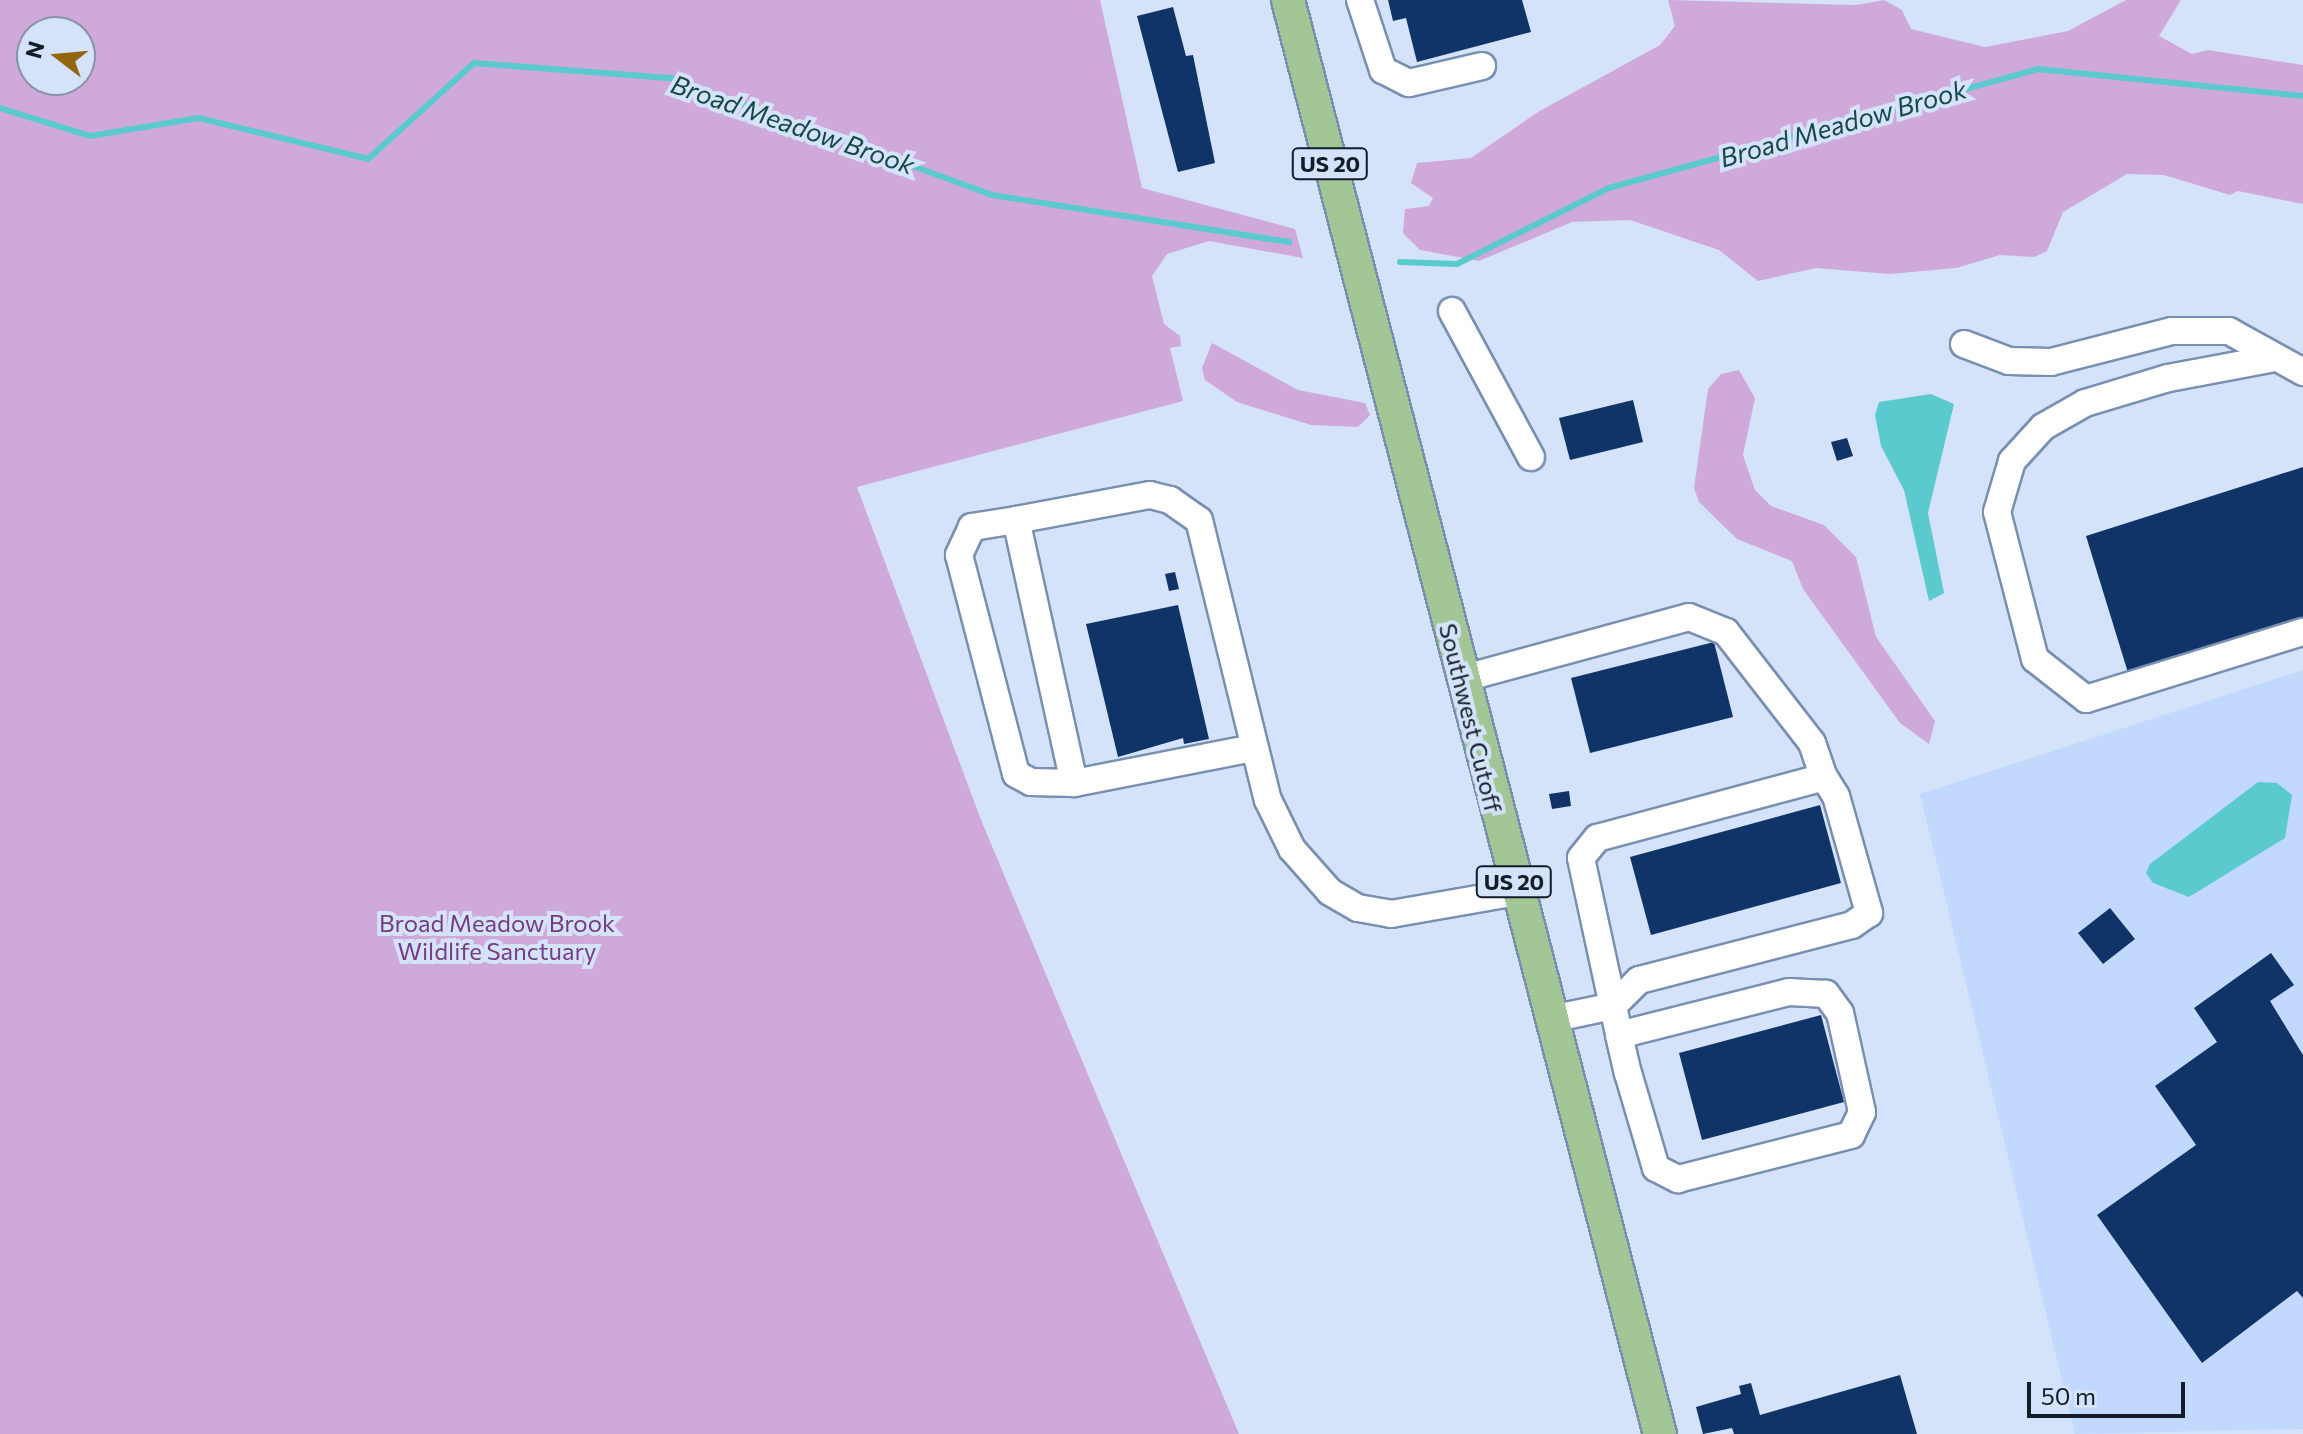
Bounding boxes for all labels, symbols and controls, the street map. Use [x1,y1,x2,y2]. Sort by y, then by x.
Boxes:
north arrow [16,16,96,96]
text: N [19,38,50,61]
water label: Broad Meadow Brook [667,68,919,180]
water label: Broad Meadow Brook [1716,73,1970,173]
road number: US 20 [1290,146,1370,182]
street label: Southwest Cutoff [1434,620,1508,816]
road number: US 20 [1474,864,1554,900]
park label: Broad Meadow Brook Wildlife Sanctuary [379,909,615,965]
scale bar [2031,1366,2189,1416]
text: 50 m [2041,1381,2096,1410]

